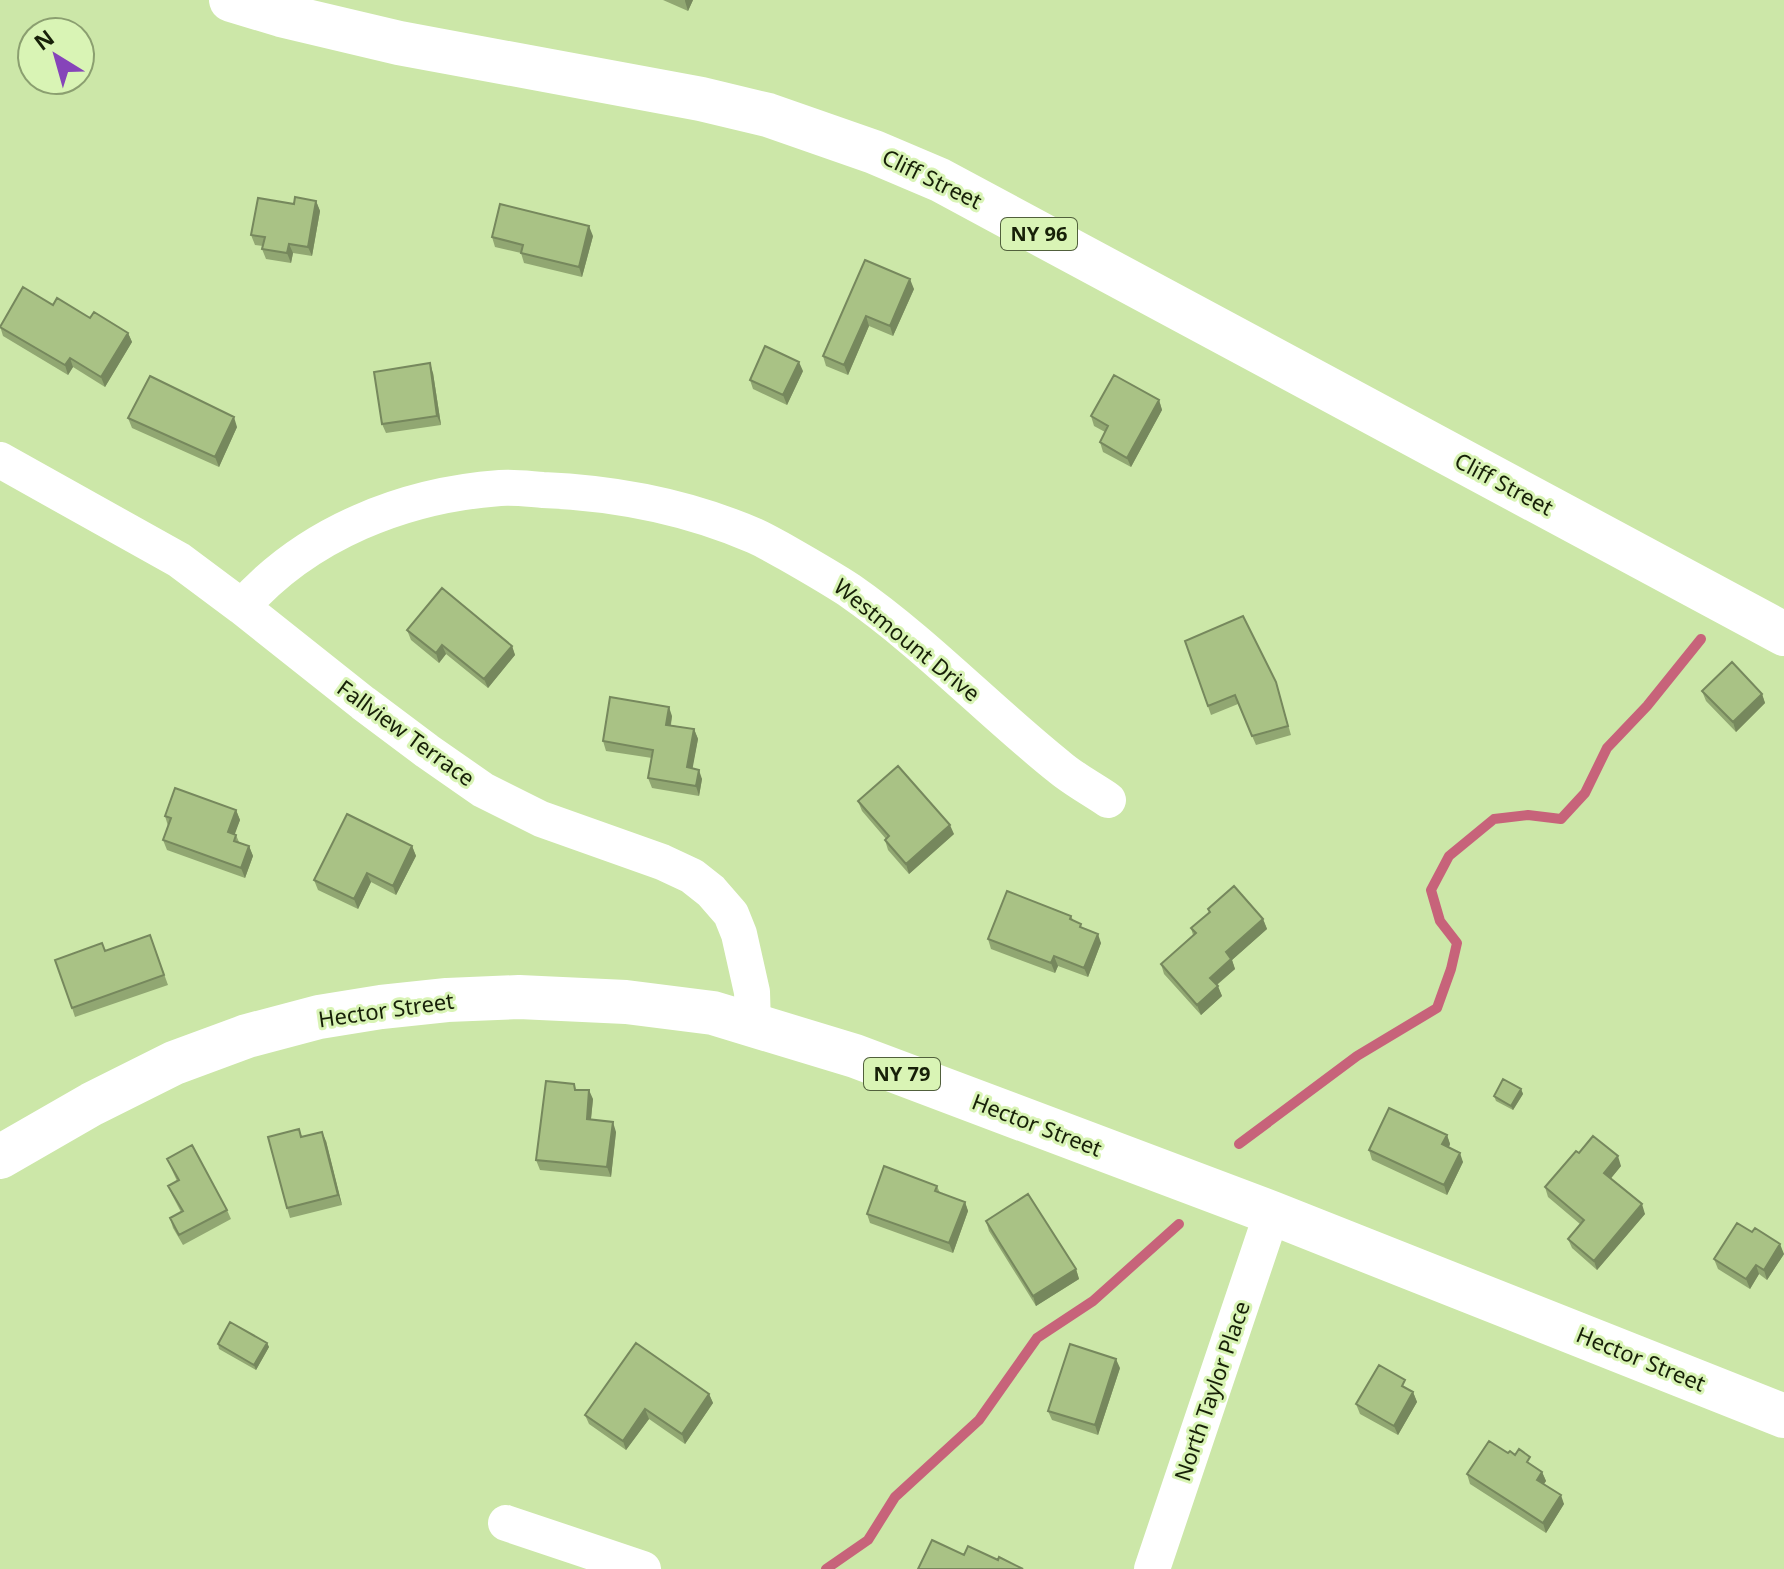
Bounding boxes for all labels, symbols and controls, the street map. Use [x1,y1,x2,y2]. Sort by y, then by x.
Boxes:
north arrow [16,16,96,96]
text: N [27,22,60,57]
street label: Cliff Street [878,141,987,215]
road number: NY 96 [1001,218,1077,250]
street label: Cliff Street [1450,445,1559,522]
street label: Westmount Drive [828,571,987,708]
street label: Fallview Terrace [332,672,481,792]
street label: Hector Street [316,985,456,1033]
road number: NY 79 [864,1058,940,1090]
street label: Hector Street [968,1086,1107,1163]
street label: North Taylor Place [1166,1297,1256,1485]
street label: Hector Street [1572,1319,1710,1398]

